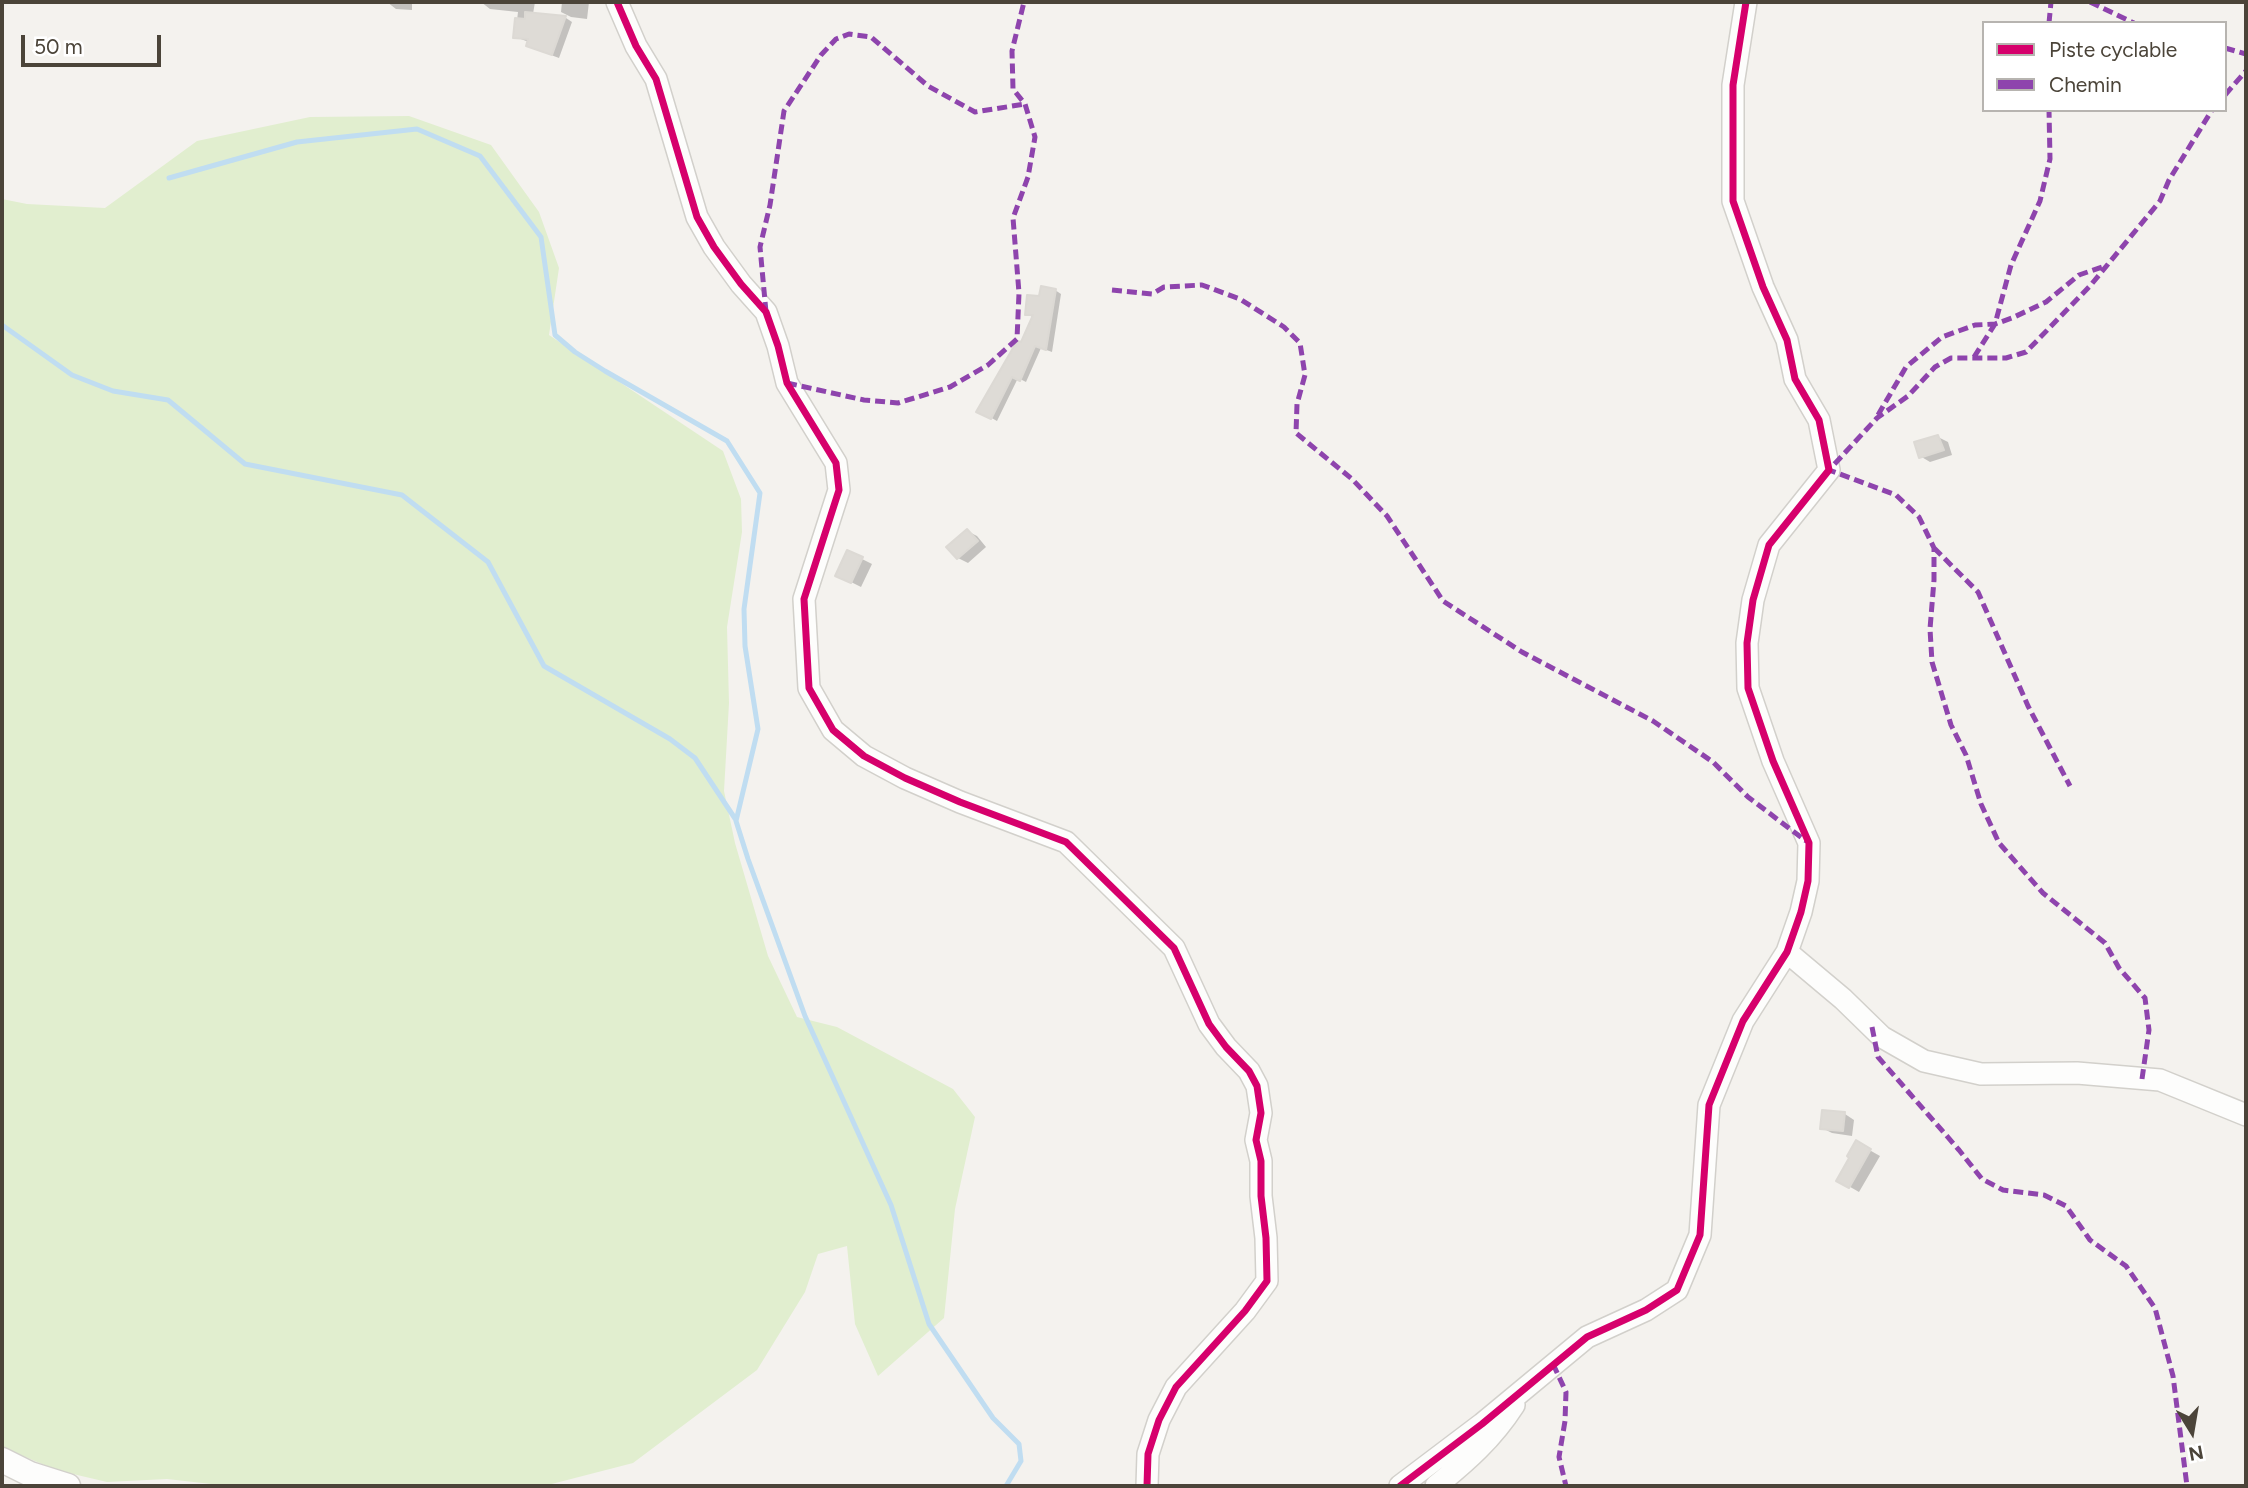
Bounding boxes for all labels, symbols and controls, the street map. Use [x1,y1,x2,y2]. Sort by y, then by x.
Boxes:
scale bar [24,21,164,65]
legend [1982,21,2227,112]
text: 50 m [34,34,83,59]
text: Piste cyclable [2049,37,2177,62]
text: Chemin [2049,72,2122,97]
north arrow [2157,1397,2227,1467]
text: N [2187,1440,2206,1466]

